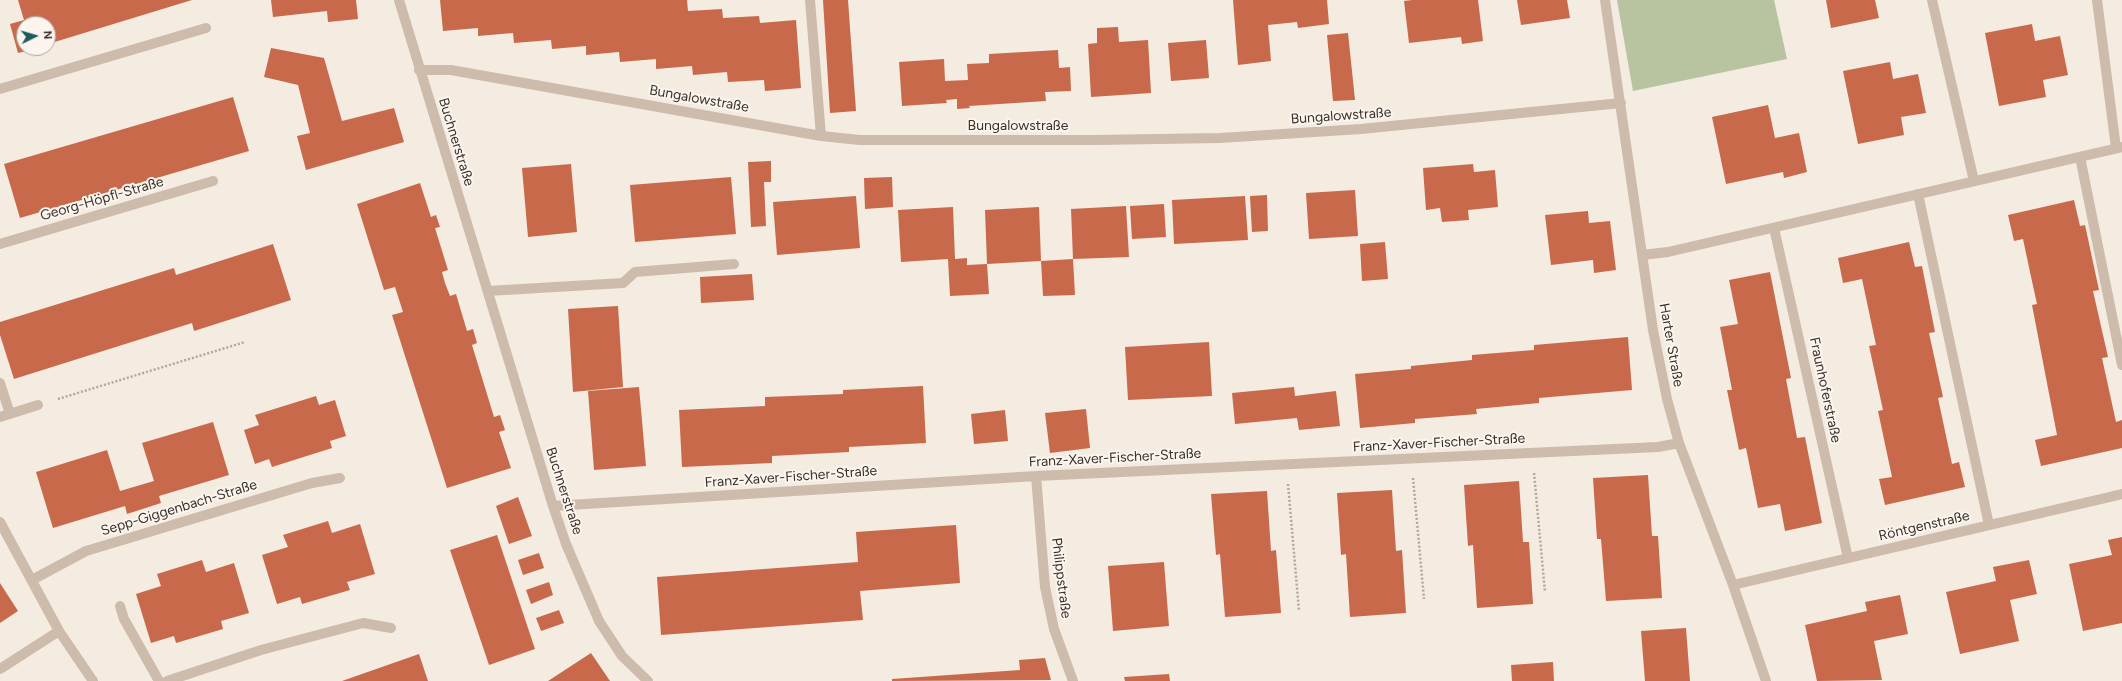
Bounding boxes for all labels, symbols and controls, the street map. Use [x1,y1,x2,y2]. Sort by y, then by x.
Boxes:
north arrow [16,16,56,56]
text: N [41,30,54,40]
street label: Bungalowstraße [648,82,750,116]
street label: Buchnerstraße [435,96,477,188]
street label: Bungalowstraße [1290,104,1392,128]
street label: Bungalowstraße [968,118,1068,134]
street label: Georg-Höpfl-Straße [38,173,166,225]
street label: Harter Straße [1655,302,1687,388]
street label: Fraunhoferstraße [1806,336,1844,444]
street label: Franz-Xaver-Fischer-Straße [1352,430,1526,456]
street label: Buchnerstraße [542,445,586,537]
street label: Franz-Xaver-Fischer-Straße [1028,445,1202,471]
street label: Franz-Xaver-Fischer-Straße [704,463,878,491]
street label: Sepp-Giggenbach-Straße [99,476,259,540]
street label: Röntgenstraße [1877,507,1971,545]
street label: Philippstraße [1048,537,1074,619]

